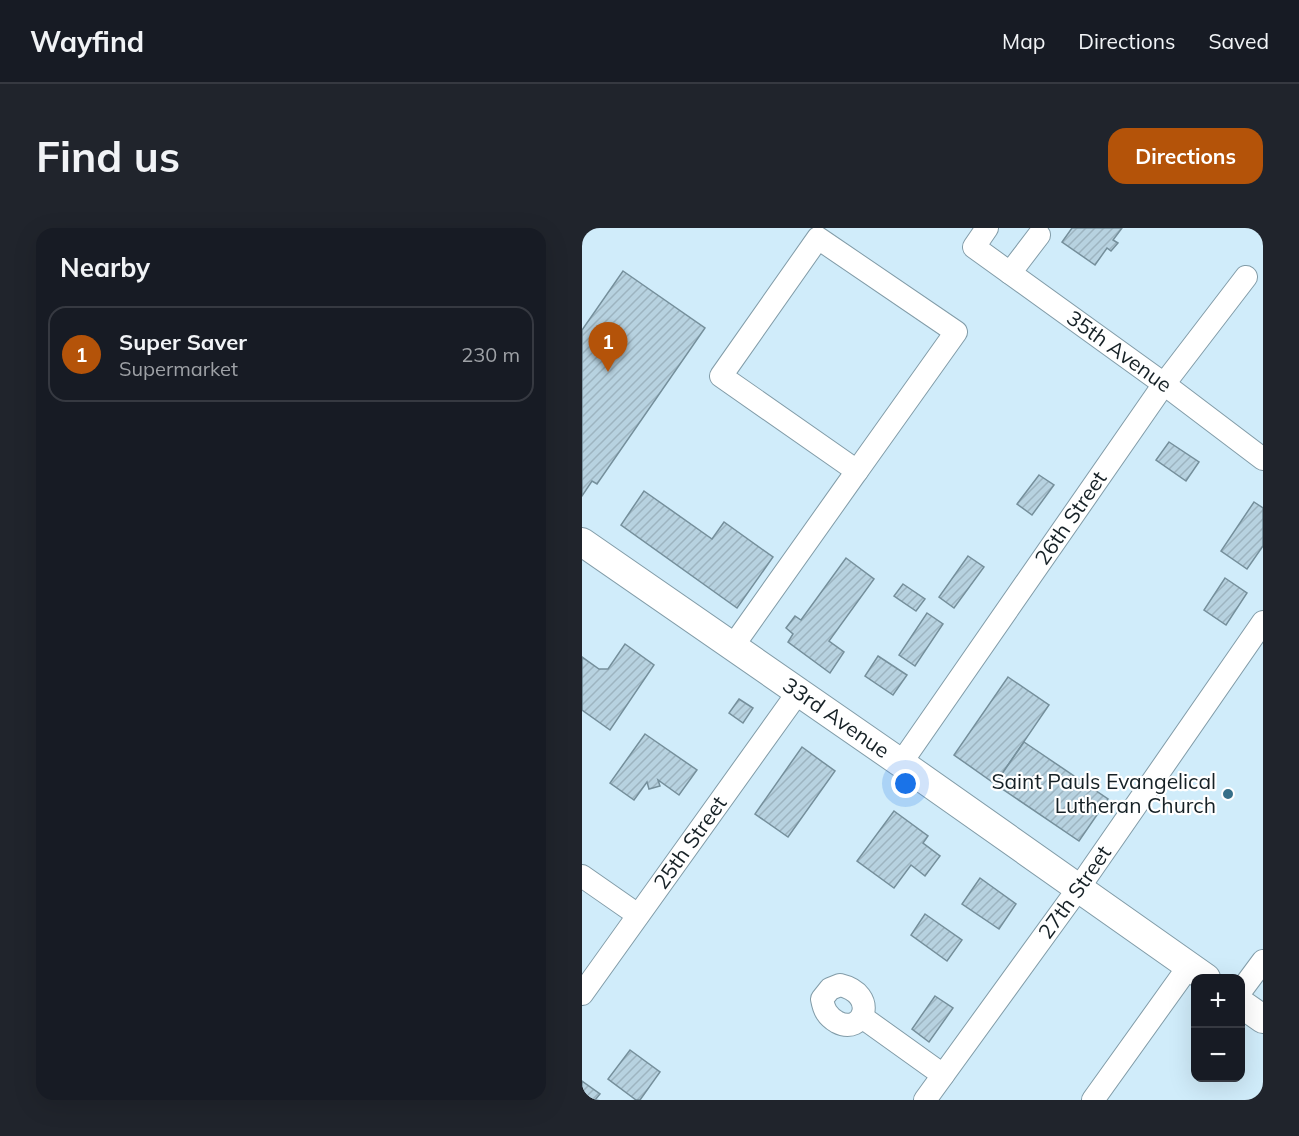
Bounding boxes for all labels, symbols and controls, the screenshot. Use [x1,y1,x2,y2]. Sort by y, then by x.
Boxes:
text: Wayfind [30,24,144,59]
text: Map [1002,28,1045,54]
text: Directions [1078,28,1175,54]
text: Saved [1208,28,1269,54]
button: Directions [1108,128,1263,184]
text: Find us [36,130,180,183]
text: Nearby [60,251,150,284]
street label: 35th Avenue [1062,304,1178,398]
pin: 1 [588,322,628,372]
text: Super Saver [119,328,247,356]
text: 1 [76,342,88,367]
text: 230 m [461,342,520,367]
text: Supermarket [119,356,238,381]
street label: 26th Street [1028,466,1112,570]
street label: 33rd Avenue [778,671,895,763]
place label: Saint Pauls Evangelical Lutheran Church [991,768,1216,818]
your location [891,769,920,798]
marker: Saint Pauls Evangelical Lutheran Church [1221,787,1235,801]
street label: 25th Street [647,791,732,894]
street label: 27th Street [1032,840,1116,944]
map controls [1191,974,1245,1082]
button: + [1191,974,1245,1028]
button: − [1191,1028,1245,1082]

